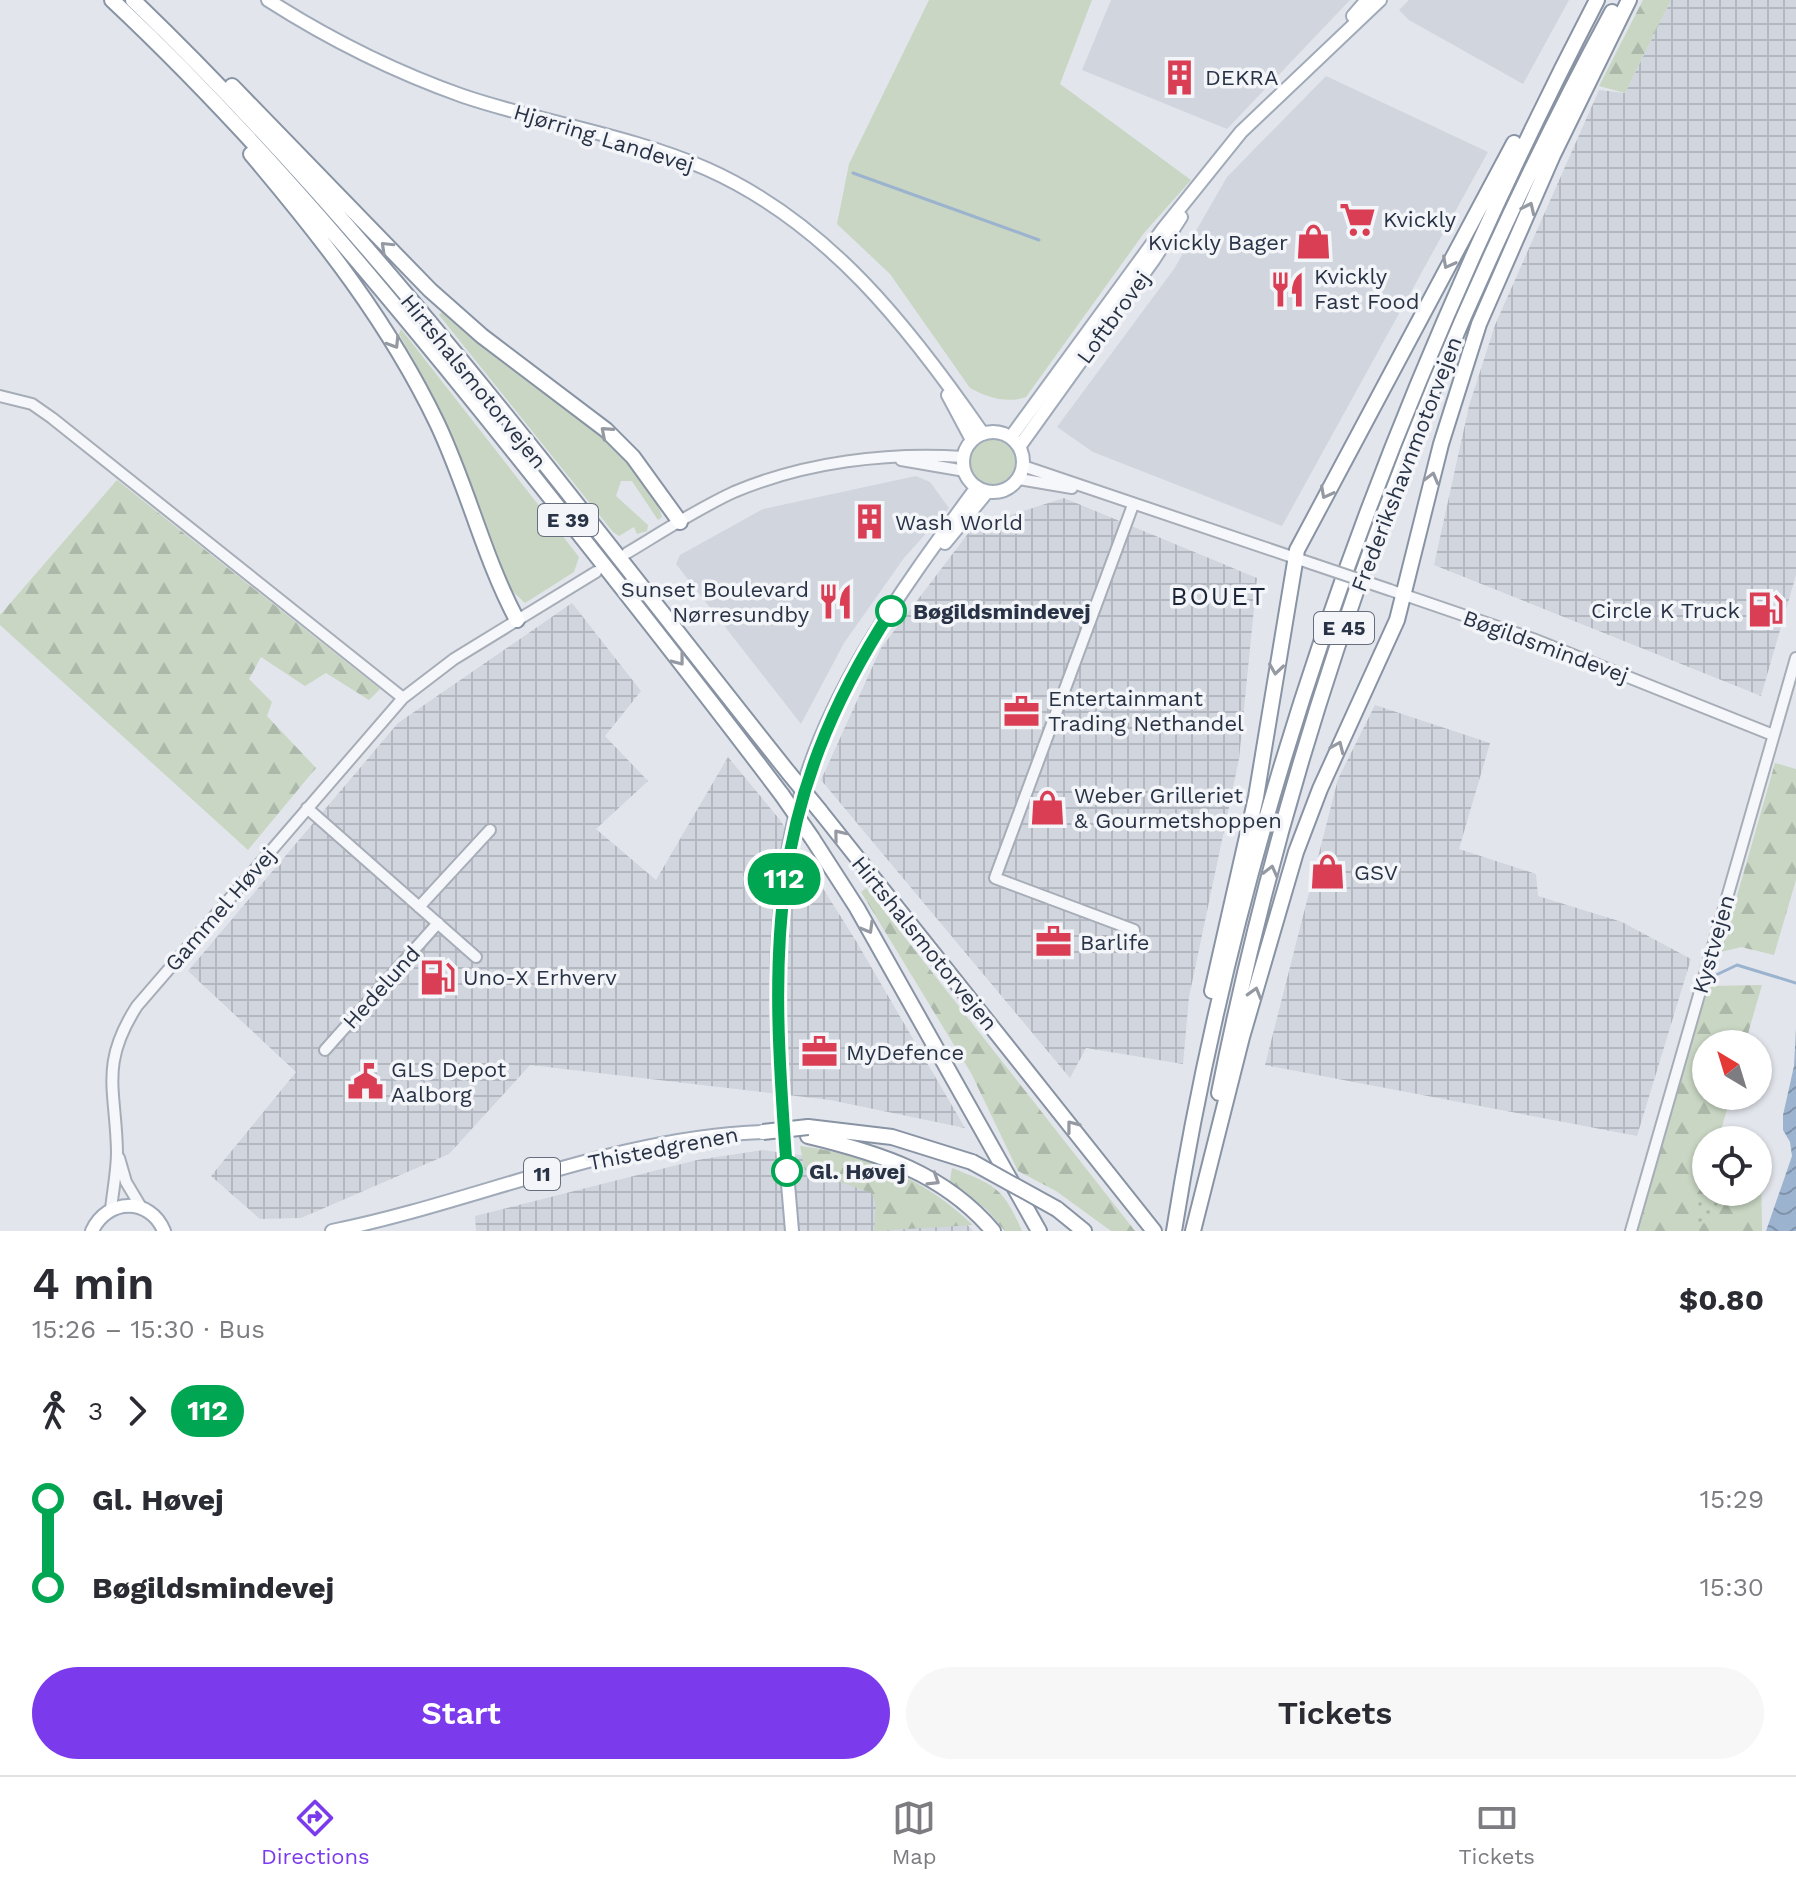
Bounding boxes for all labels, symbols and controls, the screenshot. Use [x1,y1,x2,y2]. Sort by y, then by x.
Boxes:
building icon: DEKRA [1160,58,1198,96]
place label: DEKRA [1205,65,1278,90]
street label: Hjørring Landevej [511,99,697,178]
supermarket icon: Kvickly [1338,200,1376,238]
one-way arrow [1519,201,1535,216]
place label: Kvickly [1383,207,1457,232]
shop icon: Kvickly Bager [1295,223,1333,261]
place label: Kvickly Bager [1148,230,1288,255]
one-way arrow [381,242,395,256]
one-way arrow [1442,255,1458,269]
place label: Kvickly Fast Food [1314,264,1419,314]
street label: Loftbrovej [1071,266,1155,368]
restaurant icon: Kvickly Fast Food [1269,270,1307,308]
street label: Hirtshalsmotorvejen [396,289,552,474]
street label: Frederikshavnmotorvejen [1346,333,1467,595]
one-way arrow [385,335,400,349]
one-way arrow [601,427,616,441]
one-way arrow [1423,472,1440,486]
one-way arrow [1320,484,1336,499]
building icon: Wash World [850,503,888,541]
road number: E 39 [538,504,598,536]
place label: Wash World [895,510,1023,535]
place label: Sunset Boulevard Nørresundby [621,577,810,627]
district label: BOUET [1170,581,1268,611]
restaurant icon: Sunset Boulevard Nørresundby [816,583,854,621]
fuel station icon: Circle K Truck [1747,591,1785,629]
marker: Bøgildsmindevej [876,596,906,626]
place label: Circle K Truck [1591,598,1740,623]
place label: Bøgildsmindevej [913,599,1091,624]
street label: Bøgildsmindevej [1460,605,1632,688]
road number: E 45 [1314,612,1374,644]
one-way arrow [669,651,683,666]
one-way arrow [1268,663,1285,676]
place label: Entertainmant Trading Nethandel [1048,686,1244,736]
office icon: Entertainmant Trading Nethandel [1003,692,1041,730]
one-way arrow [1329,741,1345,755]
place label: Weber Grilleriet & Gourmetshoppen [1074,783,1282,833]
shop icon: Weber Grilleriet & Gourmetshoppen [1029,789,1067,827]
one-way arrow [835,830,849,845]
street label: Gammel Høvej [160,842,281,976]
street label: Hirtshalsmotorvejen [847,851,1003,1036]
line badge: 112 [738,853,830,905]
shop icon: GSV [1309,853,1347,891]
place label: GSV [1354,860,1398,885]
text: 112 [764,862,804,895]
one-way arrow [1261,864,1278,878]
street label: Kystvejen [1687,892,1739,996]
one-way arrow [858,919,874,934]
office icon: Barlife [1035,923,1073,961]
place label: Barlife [1080,930,1149,955]
street label: Hedelund [338,941,425,1034]
fuel station icon: Uno-X Erhverv [418,958,456,996]
place label: Uno-X Erhverv [463,965,617,990]
one-way arrow [1245,986,1262,1000]
north arrow [1692,1030,1772,1110]
map controls [1692,1030,1772,1206]
office icon: MyDefence [801,1033,839,1071]
place label: MyDefence [846,1040,964,1065]
place label: GLS Depot Aalborg [391,1057,506,1107]
public building icon: GLS Depot Aalborg [346,1063,384,1101]
one-way arrow [1067,1121,1082,1135]
street label: Thistedgrenen [586,1122,740,1175]
button: locate [1692,1126,1772,1206]
marker: Gl. Høvej [772,1156,802,1186]
road number: 11 [524,1158,560,1190]
place label: Gl. Høvej [809,1159,906,1184]
one-way arrow [925,1170,939,1185]
text: 4 min [32,1258,155,1310]
text: $0.80 [1679,1282,1764,1317]
text: 15:26 – 15:30 · Bus [32,1314,265,1344]
icon: walk [32,1389,76,1433]
icon: forward [115,1389,159,1433]
text: 112 [187,1394,228,1427]
text: 3 [88,1396,103,1426]
text: Gl. Høvej [92,1482,224,1517]
text: 15:29 [1700,1484,1764,1514]
text: Bøgildsmindevej [92,1570,334,1605]
text: 15:30 [1700,1572,1764,1602]
button: Start [32,1667,890,1759]
button: Tickets [906,1667,1764,1759]
tab: Directions [261,1796,370,1869]
tab: Map [892,1796,937,1869]
tab: Tickets [1459,1796,1535,1869]

